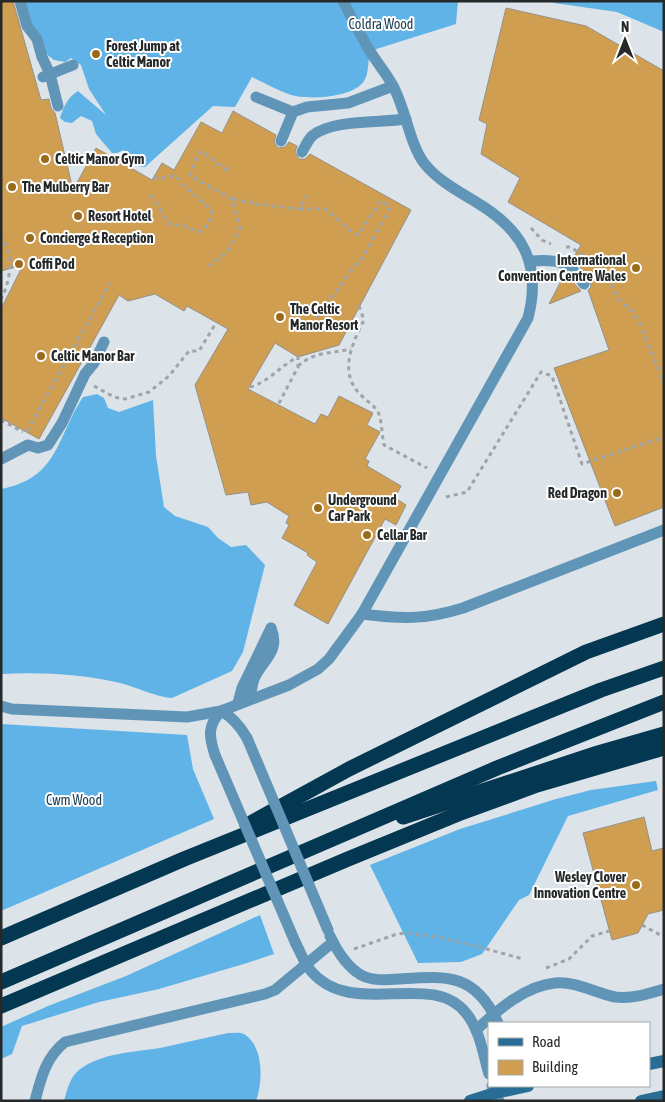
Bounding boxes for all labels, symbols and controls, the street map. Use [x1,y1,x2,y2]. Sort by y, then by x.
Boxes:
north arrow [600,15,650,65]
park label: Coldra Wood [349,16,413,32]
text: N [621,19,629,35]
place label: Forest Jump at Celtic Manor [106,38,180,70]
marker: Forest Jump at Celtic Manor [90,48,102,60]
place label: Celtic Manor Gym [55,151,144,167]
marker: Celtic Manor Gym [39,153,51,165]
place label: The Mulberry Bar [22,179,110,195]
marker: The Mulberry Bar [6,181,18,193]
place label: Resort Hotel [88,208,152,224]
marker: Resort Hotel [72,210,84,222]
place label: Concierge & Reception [40,230,154,246]
marker: Concierge & Reception [24,232,36,244]
place label: International Convention Centre Wales [498,252,626,284]
place label: Coffi Pod [29,256,75,272]
marker: Coffi Pod [13,258,25,270]
marker: International Convention Centre Wales [630,262,642,274]
place label: The Celtic Manor Resort [290,301,358,333]
marker: The Celtic Manor Resort [274,311,286,323]
place label: Celtic Manor Bar [51,348,135,364]
marker: Celtic Manor Bar [35,350,47,362]
place label: Red Dragon [548,485,607,501]
marker: Red Dragon [611,487,623,499]
place label: Underground Car Park [328,492,397,524]
marker: Underground Car Park [312,502,324,514]
place label: Cellar Bar [377,527,428,543]
marker: Cellar Bar [361,529,373,541]
park label: Cwm Wood [46,792,102,808]
place label: Wesley Clover Innovation Centre [534,869,627,901]
marker: Wesley Clover Innovation Centre [630,879,642,891]
legend [488,1022,650,1087]
text: Road [532,1033,561,1050]
text: Building [532,1058,578,1075]

